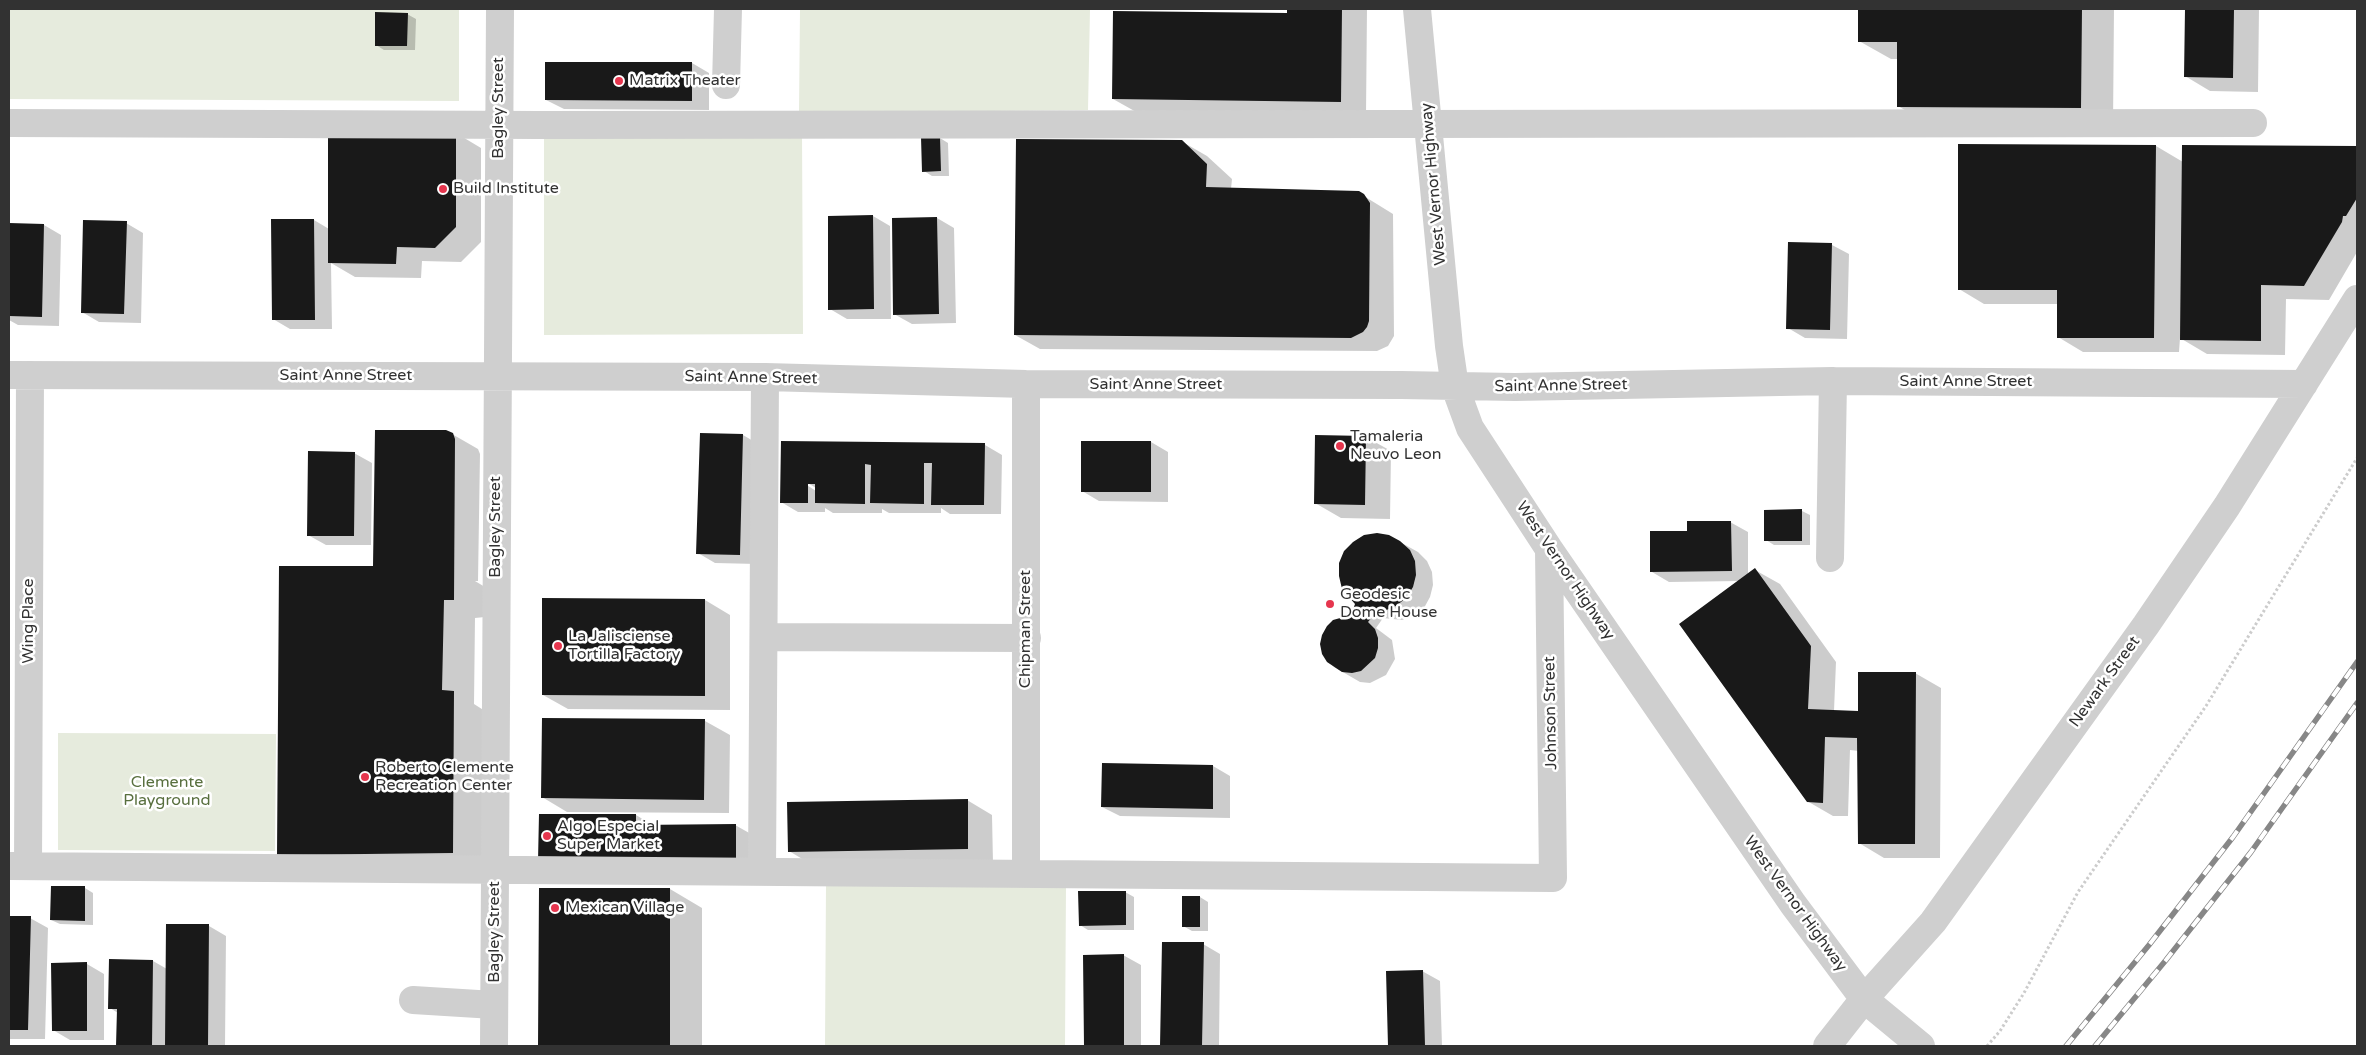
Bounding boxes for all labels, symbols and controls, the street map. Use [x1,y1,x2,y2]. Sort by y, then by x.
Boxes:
street label: Bagley Street [489,57,509,159]
place label: Matrix Theater [629,71,741,91]
marker: Matrix Theater [613,75,625,87]
street label: West Vernor Highway [1417,102,1451,266]
place label: Build Institute [453,179,559,199]
marker: Build Institute [437,183,449,195]
street label: Saint Anne Street [280,366,412,386]
street label: Saint Anne Street [684,367,818,389]
street label: Saint Anne Street [1900,372,2032,392]
street label: Saint Anne Street [1090,375,1222,395]
street label: Saint Anne Street [1494,375,1628,397]
place label: Tamaleria Neuvo Leon [1350,427,1441,465]
marker: Tamaleria Neuvo Leon [1334,440,1346,452]
street label: Bagley Street [486,476,506,578]
street label: West Vernor Highway [1511,498,1619,644]
street label: Chipman Street [1016,570,1036,688]
street label: Wing Place [19,578,39,664]
place label: Geodesic Dome House [1340,585,1437,623]
marker: Geodesic Dome House [1324,598,1336,610]
place label: La Jalisciense Tortilla Factory [568,627,680,665]
street label: Newark Street [2066,633,2144,731]
marker: La Jalisciense Tortilla Factory [552,640,564,652]
street label: Johnson Street [1540,656,1562,770]
place label: Roberto Clemente Recreation Center [375,758,514,796]
marker: Roberto Clemente Recreation Center [359,771,371,783]
park label: Clemente Playground [123,773,211,811]
place label: Algo Especial Super Market [557,817,660,855]
marker: Algo Especial Super Market [541,830,553,842]
street label: West Vernor Highway [1739,832,1851,976]
street label: Bagley Street [485,881,505,983]
place label: Mexican Village [565,898,684,918]
marker: Mexican Village [549,902,561,914]

